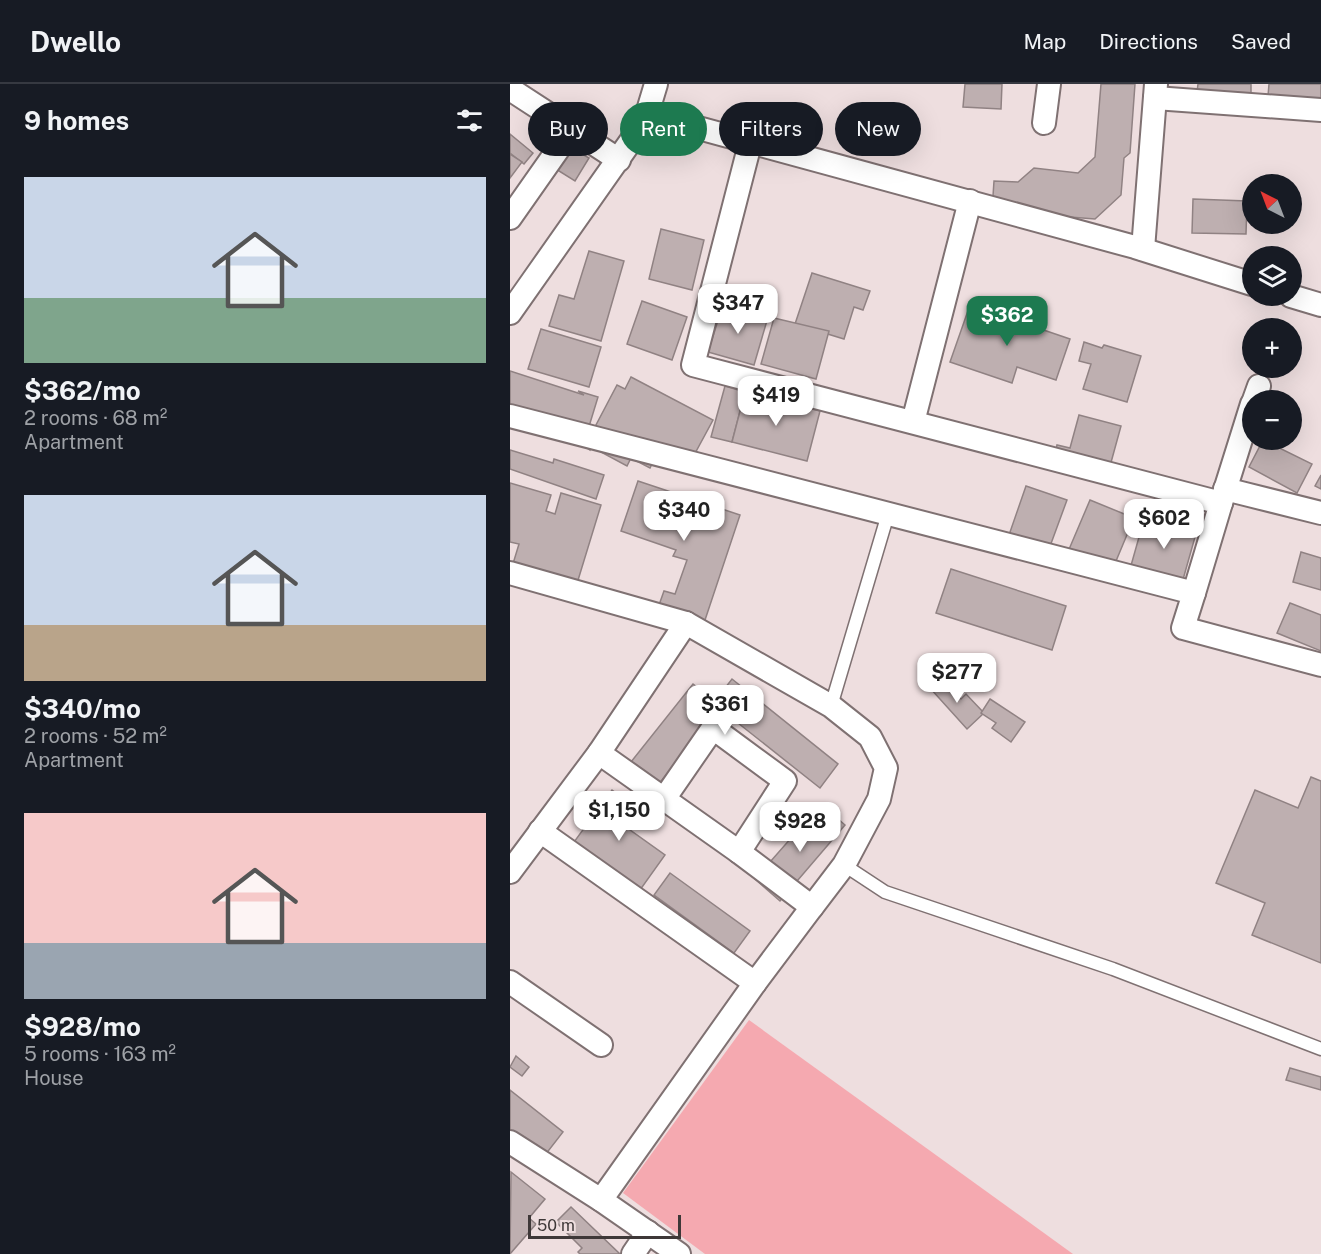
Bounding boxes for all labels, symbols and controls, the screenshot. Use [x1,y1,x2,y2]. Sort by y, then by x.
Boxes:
text: Dwello [30,25,121,58]
text: Map [1024,29,1066,54]
text: Directions [1099,29,1198,54]
text: Saved [1231,29,1291,54]
chip: Buy [528,102,608,156]
chip: Rent [620,102,707,156]
chip: Filters [719,102,823,156]
chip: New [835,102,921,156]
icon: filters [453,104,486,137]
text: 9 homes [24,105,129,136]
north arrow [1242,174,1302,234]
map controls [1242,174,1302,450]
icon: home [201,216,309,324]
button: layers [1242,246,1302,306]
pin: $347 [702,284,774,335]
text: $347 [712,291,764,315]
pin: $362 [971,296,1043,347]
text: $362 [981,303,1033,327]
button: + [1242,318,1302,378]
text: $362/mo [24,375,141,406]
pin: $419 [740,376,812,427]
text: $419 [752,383,800,407]
button: − [1242,390,1302,450]
text: 2 rooms · 68 m² [24,406,167,430]
text: Apartment [24,430,124,454]
pin: $340 [648,491,720,542]
text: $340 [658,498,710,522]
pin: $602 [1128,499,1200,550]
text: $602 [1138,506,1190,530]
icon: home [201,534,309,642]
pin: $277 [921,653,993,704]
text: $277 [931,660,983,684]
pin: $361 [689,685,761,736]
text: $361 [701,692,749,716]
text: $340/mo [24,693,141,724]
text: 2 rooms · 52 m² [24,724,167,748]
text: Apartment [24,748,124,772]
pin: $1,150 [570,791,668,842]
text: $1,150 [588,798,650,822]
pin: $928 [764,802,836,853]
text: $928 [774,809,826,833]
icon: home [201,852,309,960]
text: $928/mo [24,1011,141,1042]
text: 5 rooms · 163 m² [24,1042,176,1066]
text: House [24,1066,84,1090]
scale bar [528,1212,681,1240]
text: 50 m [537,1216,575,1235]

